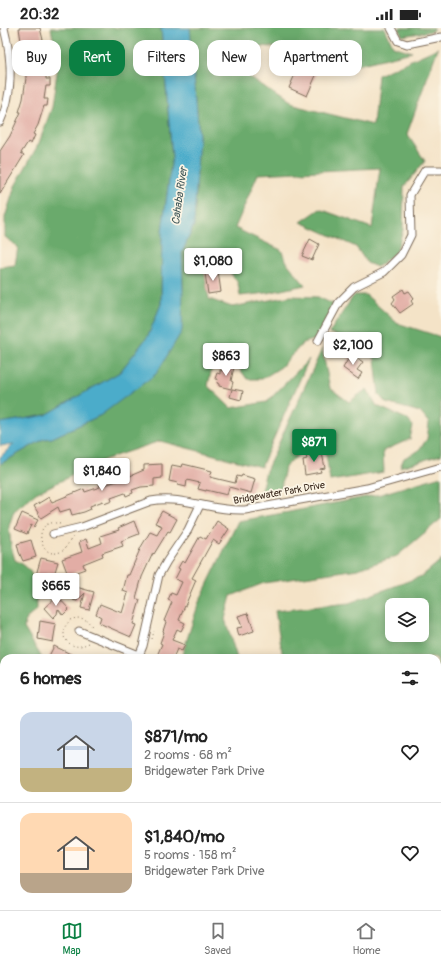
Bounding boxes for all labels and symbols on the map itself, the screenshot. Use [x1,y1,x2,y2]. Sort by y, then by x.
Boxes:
water label: Cahaba River [169,164,190,226]
pin: $1,080 [180,248,246,282]
pin: $2,100 [320,332,386,366]
pin: $863 [202,343,250,377]
pin: $871 [290,429,338,463]
pin: $1,840 [69,458,135,492]
street label: Bridgewater Park Drive [233,479,326,507]
pin: $665 [32,573,80,607]

